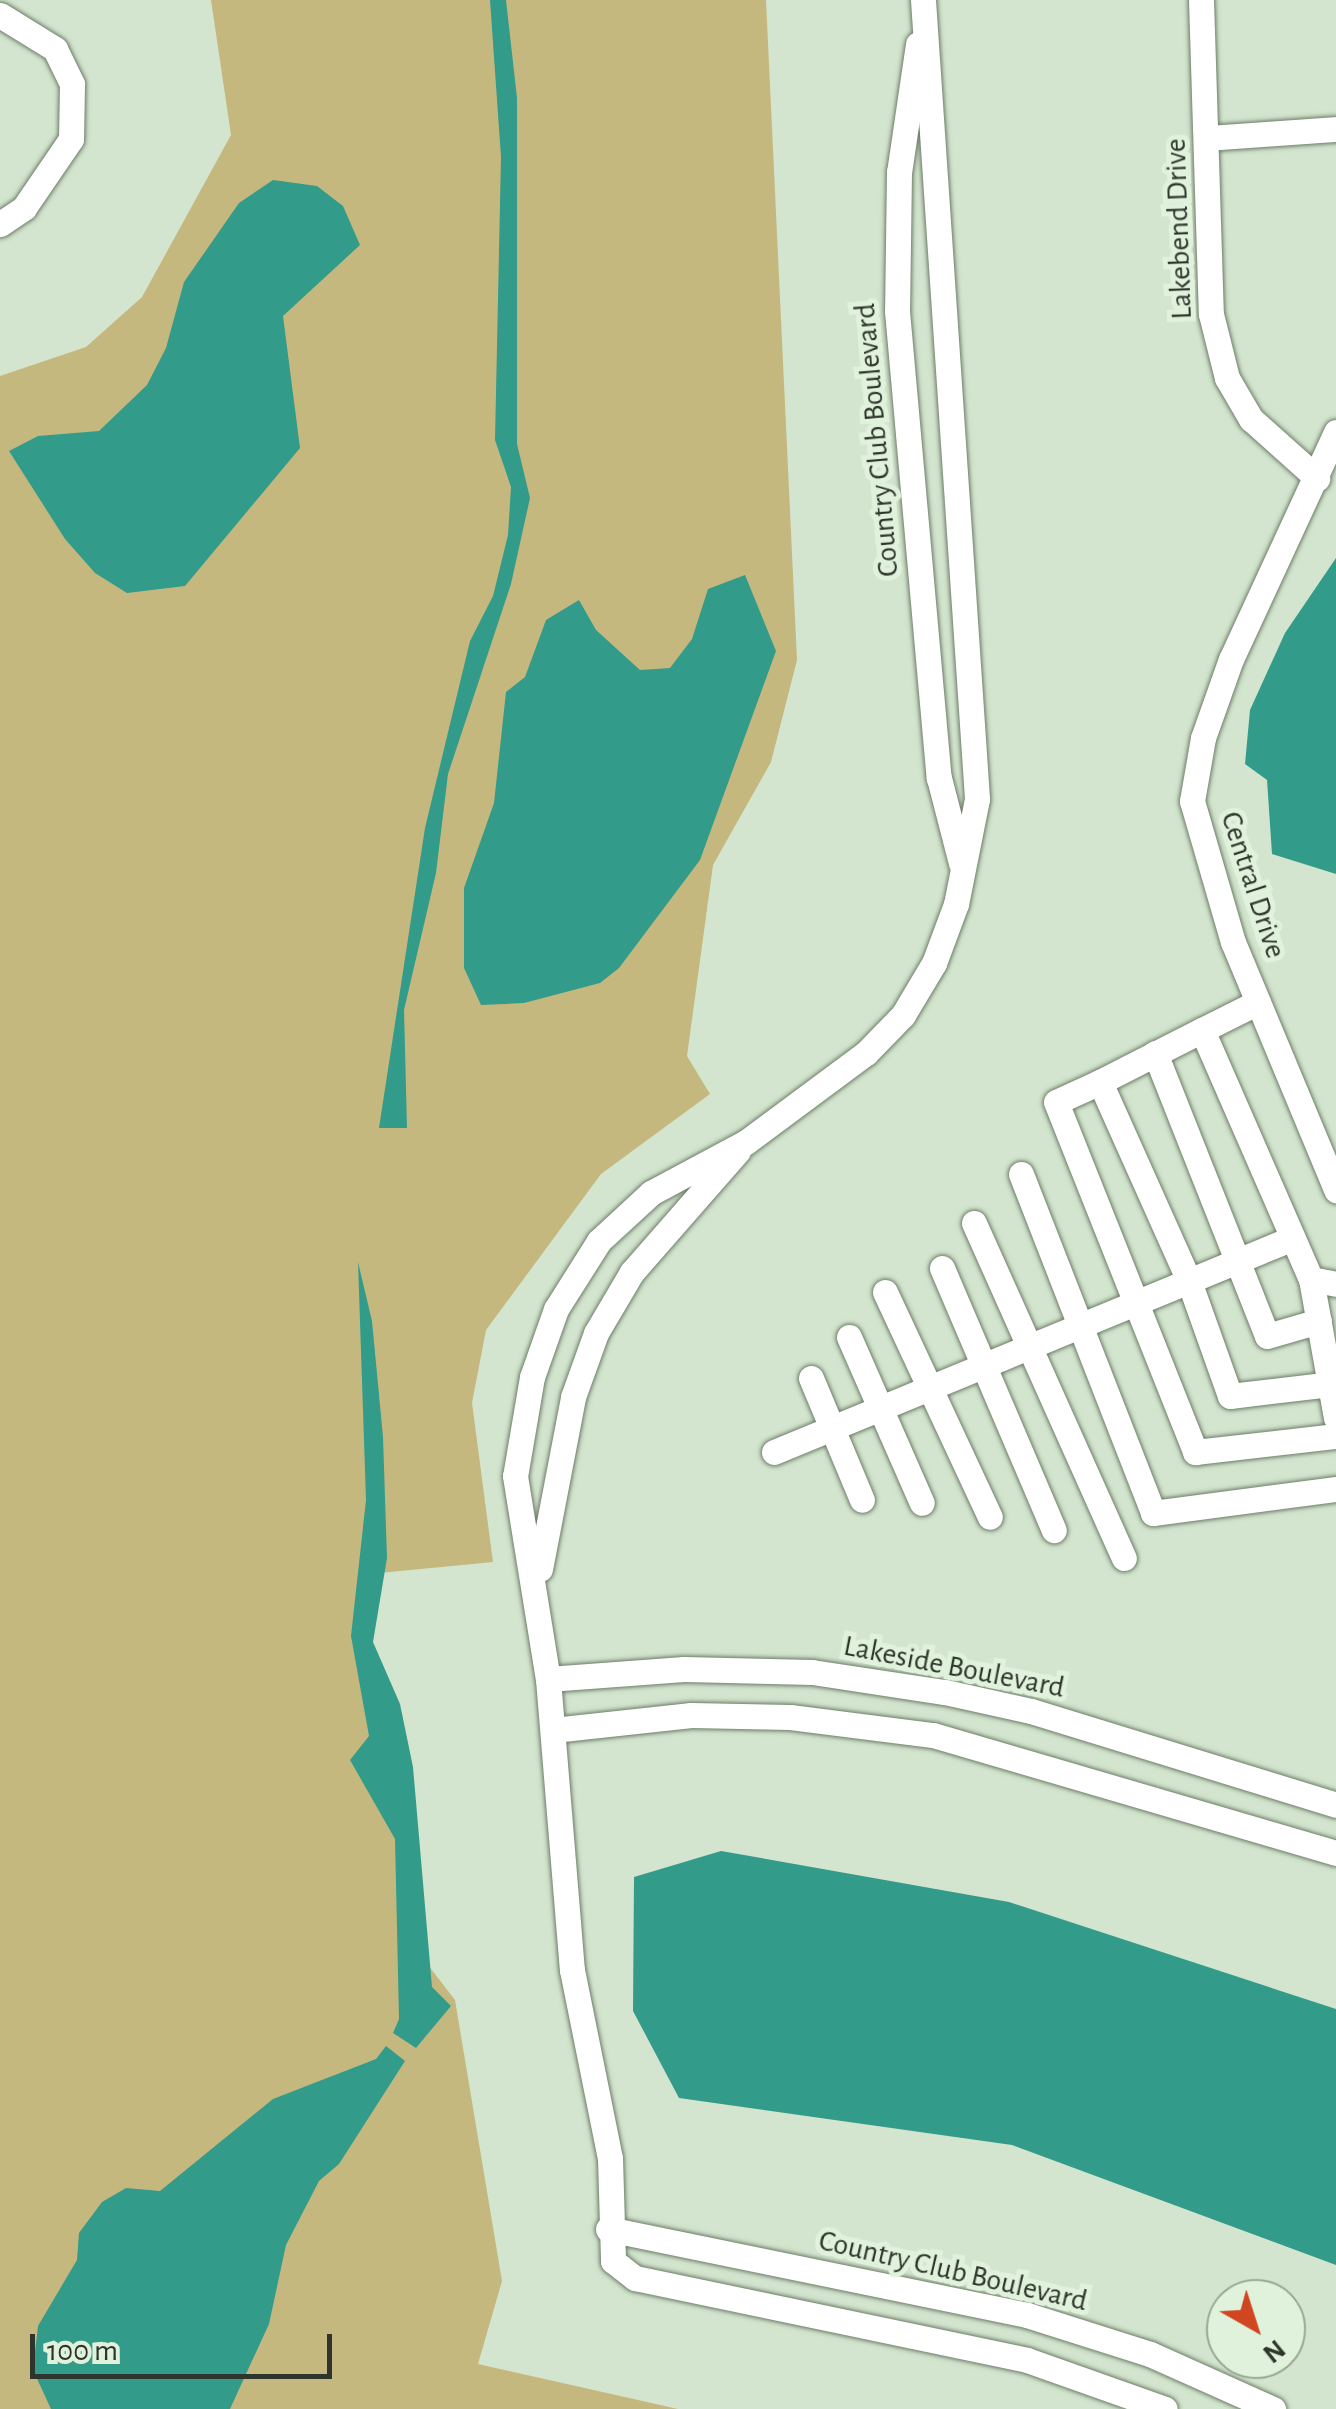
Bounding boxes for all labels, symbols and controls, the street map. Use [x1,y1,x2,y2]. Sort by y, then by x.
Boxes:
street label: Lakebend Drive [1158,138,1200,320]
street label: Country Club Boulevard [847,302,907,578]
street label: Central Drive [1212,807,1294,963]
street label: Lakeside Boulevard [841,1628,1067,1706]
street label: Country Club Boulevard [815,2223,1091,2319]
north arrow [1206,2279,1306,2379]
scale bar [35,2314,338,2376]
text: N [1257,2334,1290,2368]
text: 100 m [47,2336,118,2366]

